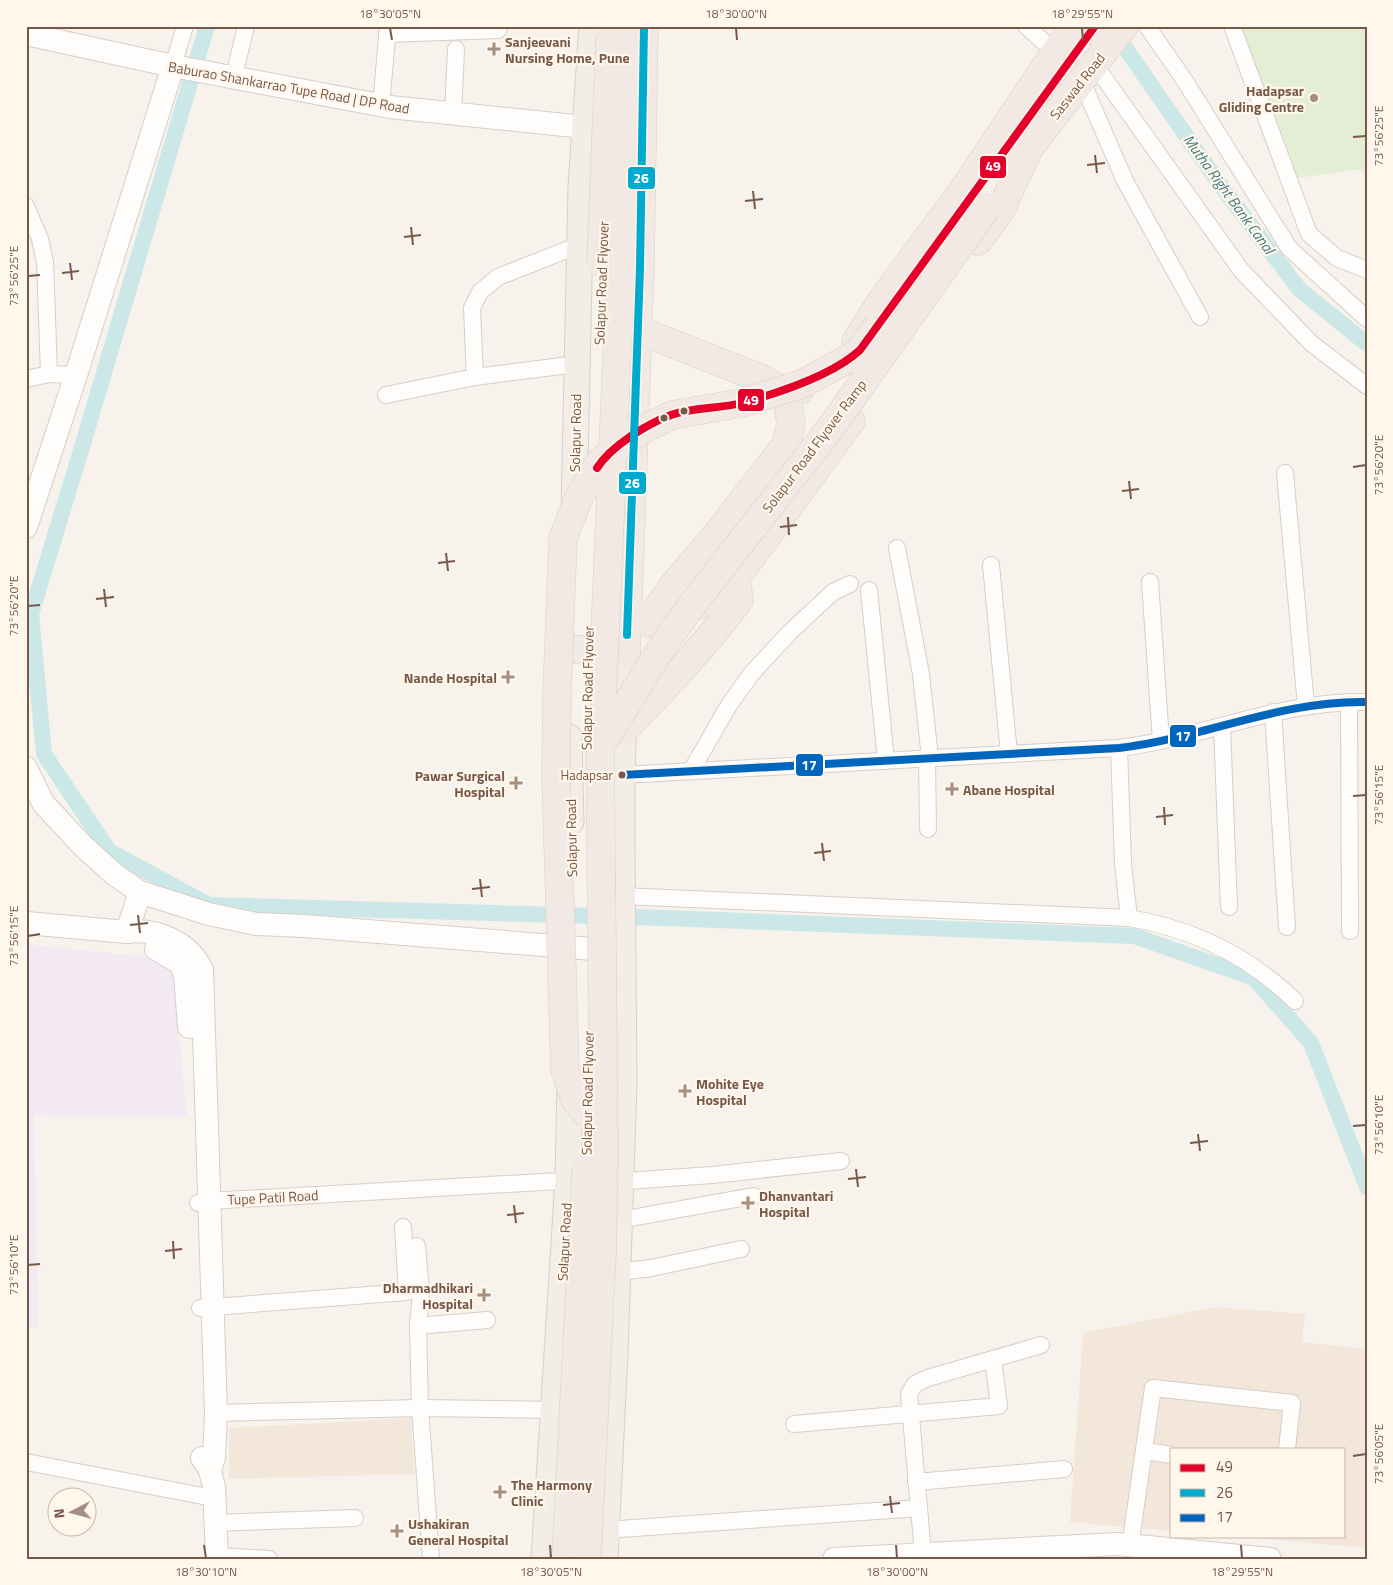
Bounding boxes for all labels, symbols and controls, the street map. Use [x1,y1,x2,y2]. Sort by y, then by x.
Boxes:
text: 18°30'05"N [359,4,421,23]
text: 18°30'00"N [705,4,767,23]
text: 18°29'55"N [1051,4,1113,23]
place label: Sanjeevani Nursing Home, Pune [505,31,630,68]
marker: Sanjeevani Nursing Home, Pune [487,42,501,56]
street label: Saswad Road [1044,48,1110,124]
street label: Baburao Shankarrao Tupe Road | DP Road [167,55,411,119]
place label: Hadapsar Gliding Centre [1219,80,1304,117]
marker: Hadapsar Gliding Centre [1308,92,1320,104]
text: 73°56'25"E [1369,105,1388,166]
water label: Mutha Right Bank Canal [1178,129,1281,260]
line badge: 49 [979,155,1007,179]
text: 49 [985,155,1001,176]
line badge: 26 [627,166,656,190]
text: 26 [633,167,649,188]
street label: Solapur Road Flyover [588,220,614,346]
text: 73°56'25"E [4,245,23,306]
street label: Solapur Road Flyover Ramp [757,375,871,517]
line badge: 49 [737,388,765,412]
text: 49 [743,389,759,410]
street label: Solapur Road [564,394,586,472]
unlabelled marker [679,406,689,416]
unlabelled marker [659,413,669,423]
text: 73°56'20"E [1369,434,1388,495]
line badge: 26 [618,471,647,495]
text: 26 [624,472,640,493]
text: 73°56'20"E [4,575,23,636]
street label: Solapur Road Flyover [575,625,599,750]
place label: Nande Hospital [404,667,497,688]
marker: Nande Hospital [501,670,515,684]
line badge: 17 [1169,724,1197,748]
text: 17 [1175,725,1191,746]
line badge: 17 [795,753,824,777]
text: 17 [801,754,817,775]
text: 73°56'15"E [1369,764,1388,825]
place label: Pawar Surgical Hospital [415,765,505,802]
place label: Hadapsar [560,765,613,785]
marker: Hadapsar [617,770,627,780]
marker: Pawar Surgical Hospital [509,776,523,790]
place label: Abane Hospital [963,779,1055,800]
marker: Abane Hospital [945,782,959,796]
street label: Solapur Road [560,799,582,877]
text: 73°56'15"E [4,905,23,966]
street label: Solapur Road Flyover [575,1030,599,1155]
place label: Mohite Eye Hospital [696,1073,764,1110]
marker: Mohite Eye Hospital [678,1084,692,1098]
text: 73°56'10"E [1369,1094,1388,1155]
street label: Tupe Patil Road [227,1184,319,1210]
place label: Dhanvantari Hospital [759,1185,833,1222]
marker: Dhanvantari Hospital [741,1196,755,1210]
street label: Solapur Road [551,1202,577,1282]
text: 73°56'10"E [4,1234,23,1295]
place label: Dharmadhikari Hospital [383,1277,473,1314]
marker: Dharmadhikari Hospital [477,1288,491,1302]
text: 73°56'05"E [1369,1423,1388,1484]
legend [1170,1448,1346,1538]
text: 49 [1216,1455,1233,1478]
place label: The Harmony Clinic [511,1474,592,1511]
text: 26 [1216,1481,1233,1504]
marker: The Harmony Clinic [493,1485,507,1499]
north arrow [48,1488,98,1538]
text: 17 [1216,1505,1233,1528]
text: N [48,1507,70,1519]
place label: Ushakiran General Hospital [408,1513,509,1550]
marker: Ushakiran General Hospital [390,1524,404,1538]
text: 18°30'10"N [175,1562,237,1581]
text: 18°30'05"N [520,1562,582,1581]
text: 18°30'00"N [866,1562,928,1581]
text: 18°29'55"N [1211,1562,1273,1581]

